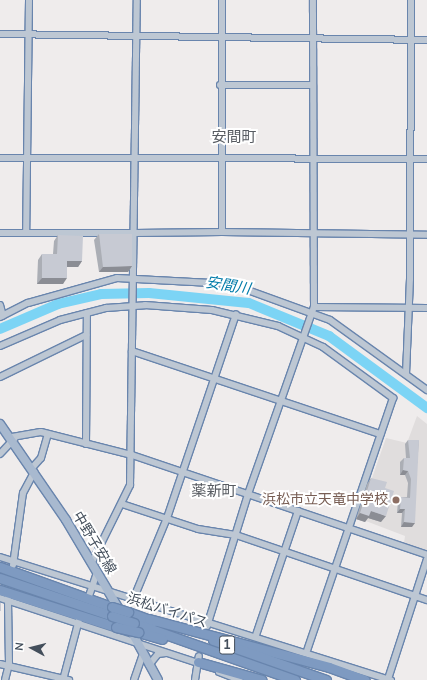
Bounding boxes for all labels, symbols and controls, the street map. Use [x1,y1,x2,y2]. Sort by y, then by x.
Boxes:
district label: 安間町 [212,129,256,147]
water label: 安間川 [204,274,252,298]
district label: 薬新町 [192,483,236,501]
place label: 浜松市立天竜中学校 [262,492,388,508]
marker: 浜松市立天竜中学校 [391,495,401,505]
street label: 中野子安線 [69,509,119,577]
street label: 浜松バイパス [124,590,210,632]
north arrow [12,628,52,668]
road number: 1 [219,634,235,656]
text: N [12,641,28,651]

